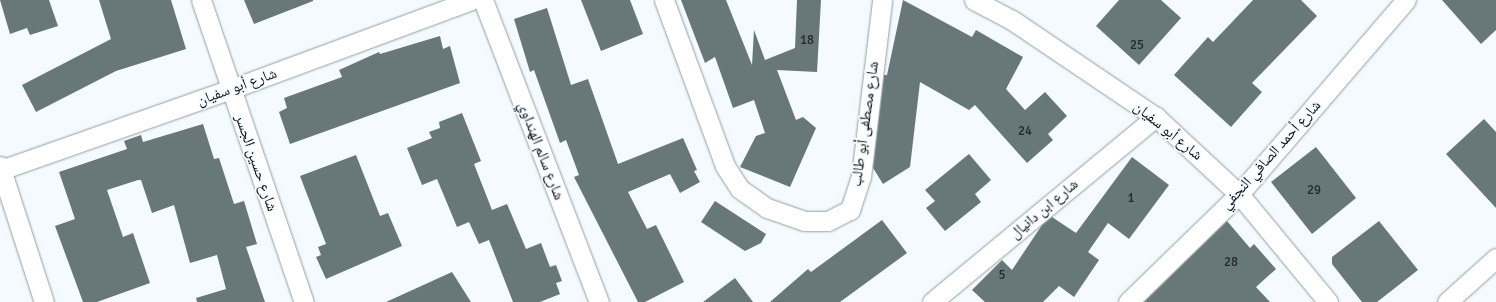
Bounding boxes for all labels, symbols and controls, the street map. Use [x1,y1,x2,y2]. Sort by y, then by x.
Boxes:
house number: 18 [800,32,814,48]
house number: 25 [1130,37,1144,53]
street label: شارع مصطفى أبو طالب [847,60,883,188]
street label: شارع أبو سفيان [195,64,279,110]
street label: شارع أحمد الصافي النجفي [1217,97,1325,213]
street label: شارع أبو سفيان [1130,98,1206,164]
street label: شارع سالم الهنداوي [514,99,568,203]
street label: شارع حسين الجسر [231,112,281,214]
house number: 24 [1018,123,1032,139]
street label: شارع ابن دانيال [1006,175,1082,243]
house number: 29 [1307,182,1321,198]
house number: 1 [1127,190,1135,206]
house number: 28 [1224,254,1238,270]
house number: 5 [998,267,1006,283]

